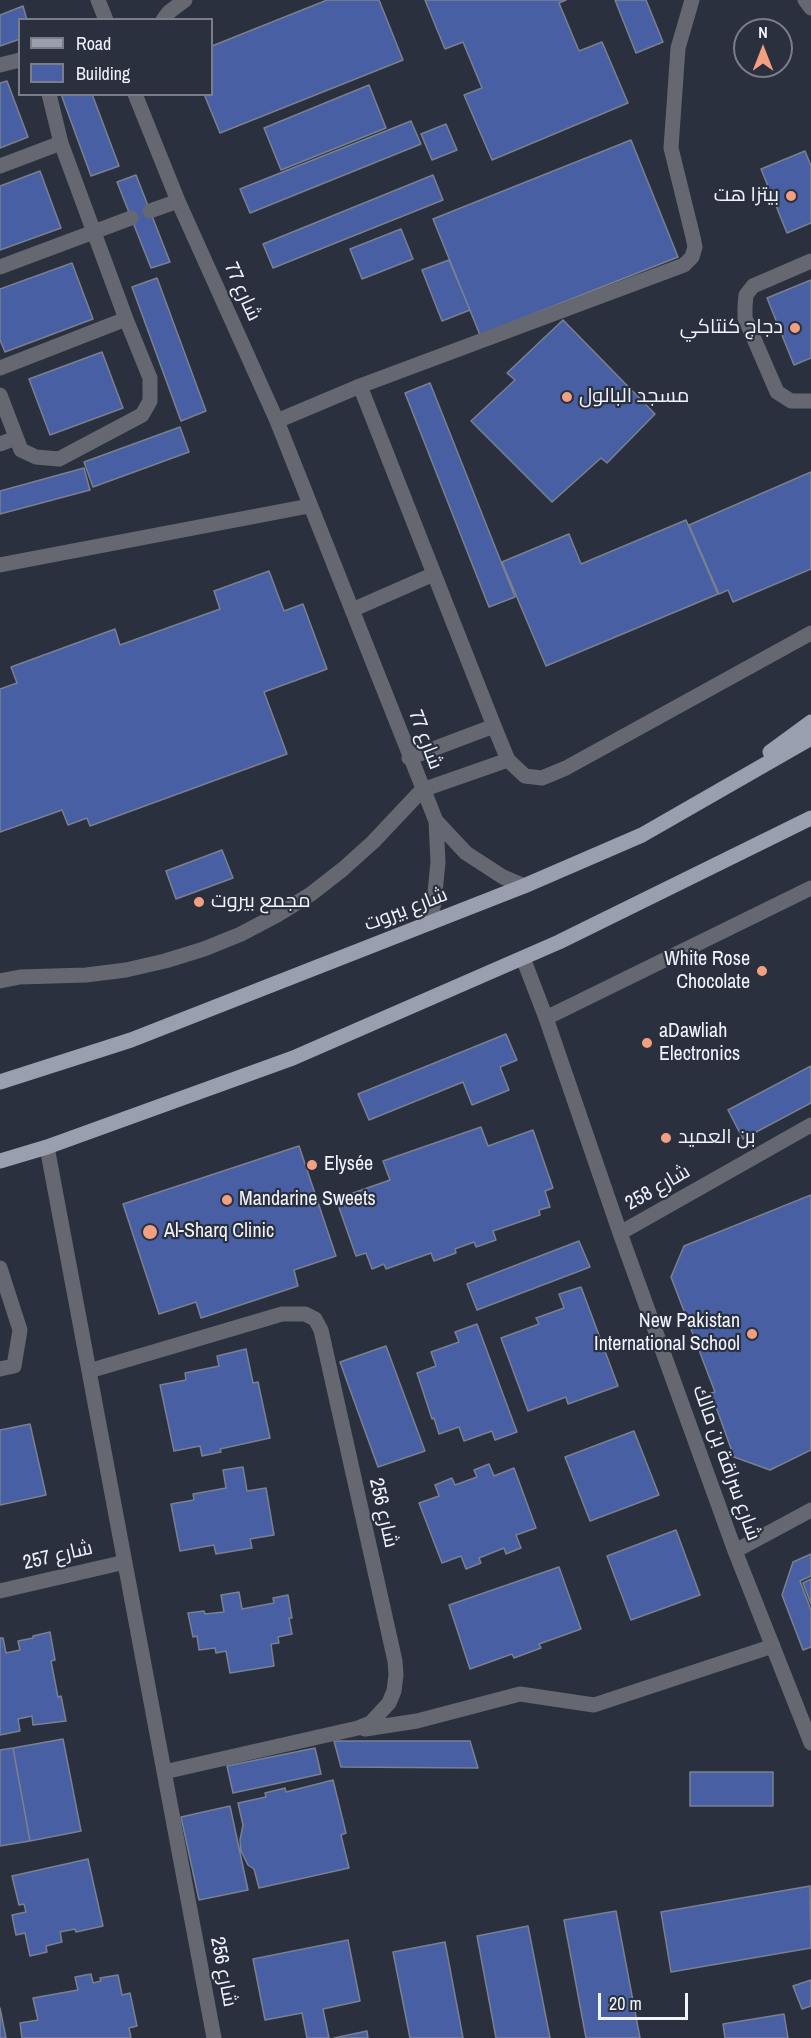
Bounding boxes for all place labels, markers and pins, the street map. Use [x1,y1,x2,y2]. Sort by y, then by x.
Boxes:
place label: بيتزا هت [714,184,779,208]
marker: بيتزا هت [784,189,798,203]
place label: دجاج كنتاكي [680,316,783,340]
marker: دجاج كنتاكي [788,321,802,335]
place label: مسجد البالول [579,385,689,409]
marker: مسجد البالول [560,390,574,404]
place label: مجمع بيروت [211,890,310,914]
marker: مجمع بيروت [192,895,206,909]
place label: White Rose Chocolate [664,948,750,995]
marker: White Rose Chocolate [755,964,769,978]
place label: aDawliah Electronics [659,1020,740,1067]
marker: aDawliah Electronics [640,1036,654,1050]
place label: بن العميد [678,1126,756,1150]
marker: بن العميد [659,1131,673,1145]
place label: Elysée [324,1153,373,1177]
marker: Elysée [305,1158,319,1172]
place label: Mandarine Sweets [239,1188,376,1212]
marker: Mandarine Sweets [220,1193,234,1207]
place label: Al-Sharq Clinic [164,1220,274,1244]
marker: Al-Sharq Clinic [141,1223,159,1241]
place label: New Pakistan International School [594,1310,740,1357]
marker: New Pakistan International School [745,1327,759,1341]

